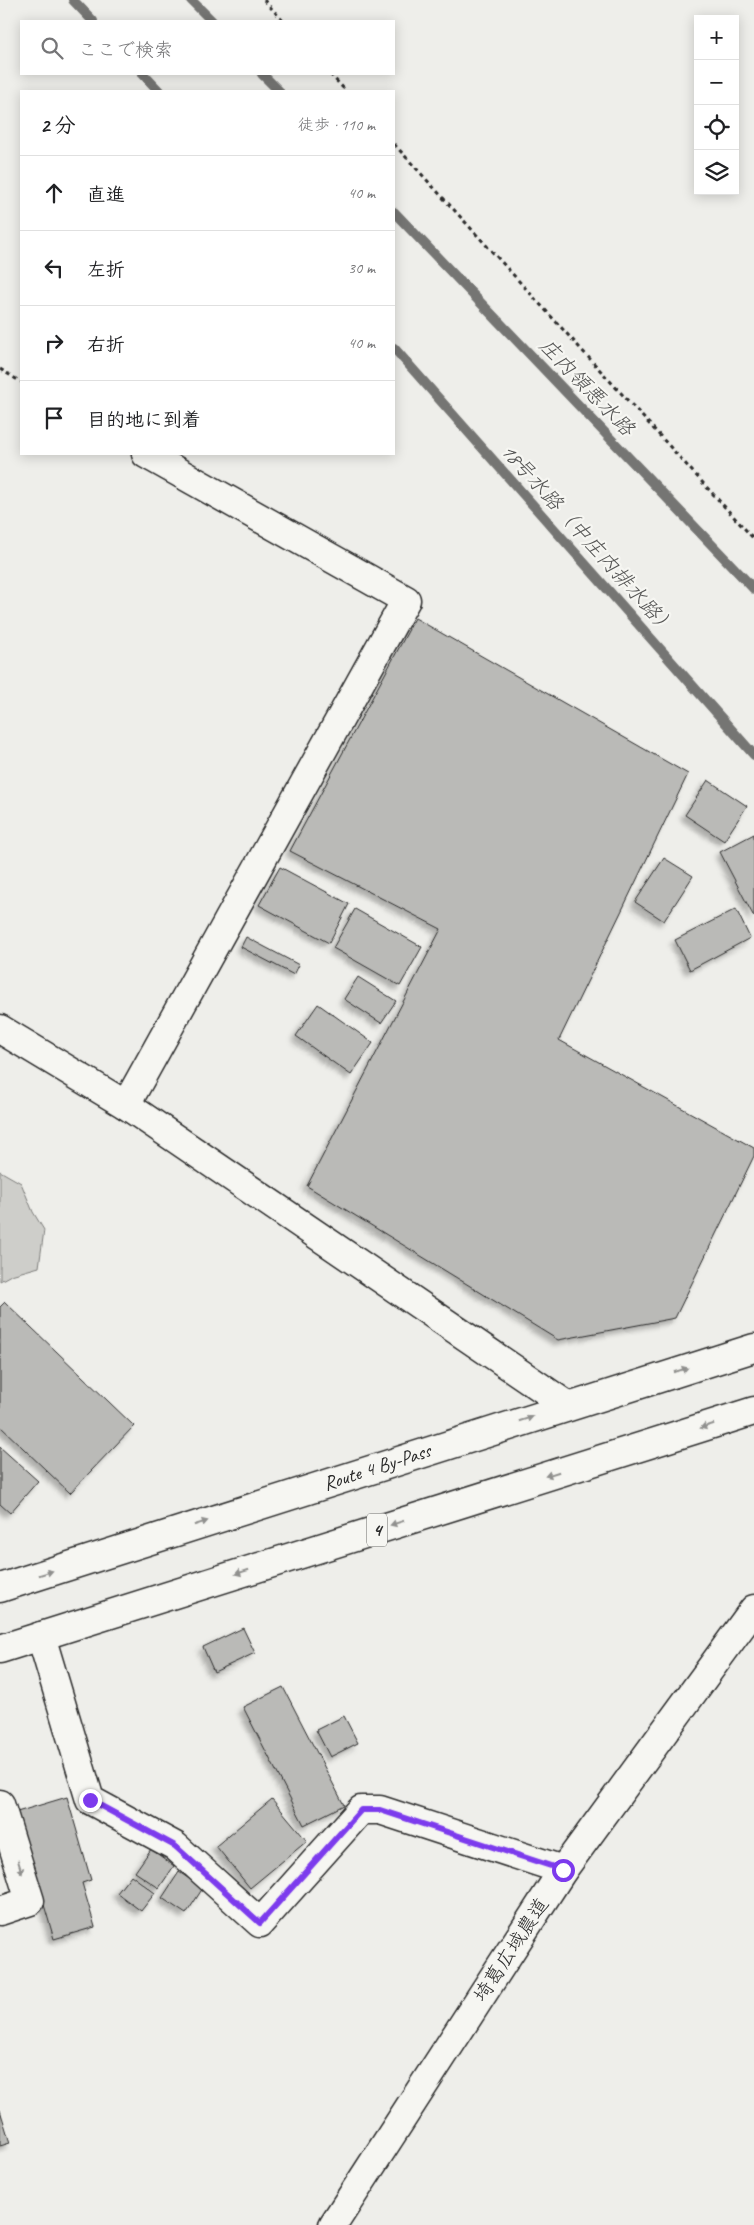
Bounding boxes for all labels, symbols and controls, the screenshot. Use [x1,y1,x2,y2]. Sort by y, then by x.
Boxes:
map controls [694,15,739,195]
button: + [694,15,739,60]
search box [20,20,395,75]
icon: search [38,34,66,62]
text: ここで検索 [78,38,173,62]
button: − [694,60,739,105]
button: locate [694,105,739,150]
text: 2 分 [40,112,76,138]
text: 徒歩 · 110 m [298,115,375,135]
button: layers [694,150,739,195]
icon: ahead [40,179,68,207]
text: 直進 [87,183,125,207]
text: 40 m [348,183,375,203]
icon: left [40,254,68,282]
text: 左折 [87,258,125,282]
text: 30 m [348,258,375,278]
icon: right [40,329,68,357]
text: 右折 [87,333,125,357]
text: 40 m [348,333,375,353]
water label: 庄内領悪水路 [534,333,641,442]
icon: arrive [40,404,68,432]
text: 目的地に到着 [87,408,201,432]
water label: 18号水路（中庄内排水路） [495,437,681,641]
one-way arrow [674,1366,689,1374]
one-way arrow [519,1415,534,1423]
one-way arrow [700,1422,715,1430]
street label: Route 4 By-Pass [320,1437,436,1496]
one-way arrow [545,1470,560,1478]
road number: 4 [367,1514,387,1546]
one-way arrow [194,1519,209,1526]
one-way arrow [390,1520,405,1527]
one-way arrow [39,1568,54,1576]
one-way arrow [235,1569,250,1577]
route end [79,1789,102,1812]
route start [552,1859,575,1882]
one-way arrow [16,1860,24,1875]
street label: 埼葛広域農道 [468,1893,554,2007]

